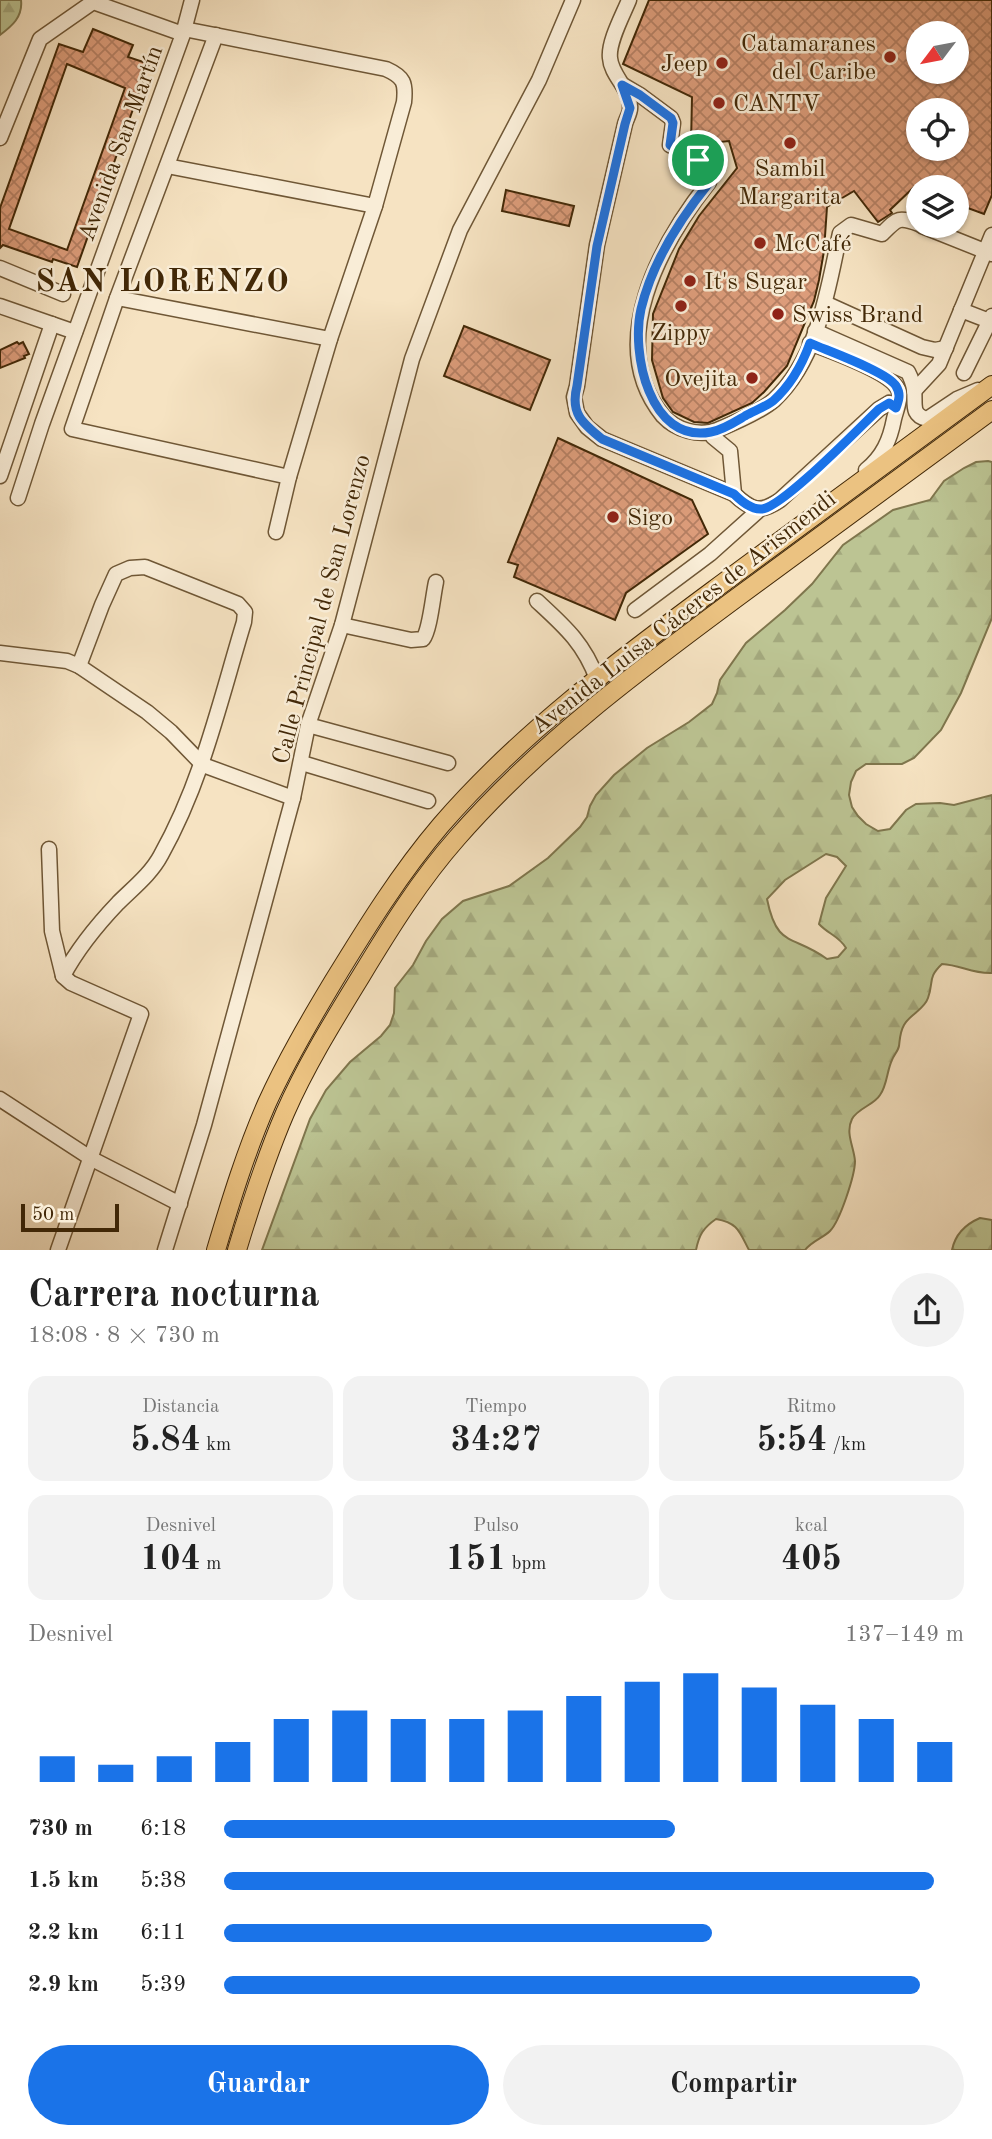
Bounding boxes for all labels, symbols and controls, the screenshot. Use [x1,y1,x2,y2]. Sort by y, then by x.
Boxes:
north arrow [906,21,970,84]
map controls [906,21,969,238]
place label: Catamaranes del Caribe [741,33,876,85]
street label: Avenida San Martín [75,43,168,245]
marker: Catamaranes del Caribe [882,49,898,65]
place label: Jeep [661,53,708,77]
marker: Jeep [714,55,730,71]
place label: CANTV [733,93,820,117]
marker: CANTV [711,95,727,111]
button: locate [906,98,969,161]
pin [668,130,728,190]
marker: Sambil Margarita [782,135,798,151]
icon: arrive [679,141,717,179]
place label: Sambil Margarita [738,158,842,210]
button: layers [906,175,969,238]
place label: McCafé [774,233,851,257]
marker: McCafé [752,235,768,251]
district label: SAN LORENZO [35,267,291,299]
place label: It's Sugar [704,271,807,295]
marker: It's Sugar [682,273,698,289]
marker: Zippy [673,298,689,314]
place label: Swiss Brand [792,304,923,328]
marker: Swiss Brand [770,306,786,322]
place label: Zippy [651,322,711,346]
place label: Ovejita [664,368,738,392]
marker: Ovejita [744,370,760,386]
street label: Calle Principal de San Lorenzo [270,452,376,767]
street label: Avenida Luisa Cáceres de Arismendi [527,487,841,740]
place label: Sigo [627,507,673,531]
marker: Sigo [605,509,621,525]
scale bar [21,1201,119,1233]
text: 50 m [32,1206,74,1225]
button: share [890,1273,964,1347]
text: Carrera nocturna [28,1277,319,1315]
text: 18:08 · 8 × 730 m [28,1324,220,1347]
text: Distancia [142,1398,219,1417]
text: Tiempo [465,1398,527,1417]
text: Ritmo [786,1398,836,1417]
text: 5.84 [130,1423,201,1458]
text: 34:27 [450,1423,542,1458]
text: 5:54 [757,1423,827,1458]
text: km [201,1436,231,1455]
text: /km [827,1436,866,1455]
text: Desnivel [146,1517,216,1536]
text: Pulso [473,1517,519,1536]
text: kcal [795,1517,828,1536]
text: 104 [140,1542,201,1577]
text: 151 [446,1542,506,1577]
text: 405 [781,1542,842,1577]
text: m [201,1555,221,1574]
text: bpm [506,1555,546,1574]
text: Desnivel [28,1623,113,1646]
text: 137–149 m [845,1623,964,1646]
text: 730 m [28,1817,93,1840]
text: 6:18 [140,1817,186,1840]
text: 1.5 km [28,1869,99,1892]
text: 5:38 [140,1869,186,1892]
text: 2.2 km [28,1921,99,1944]
text: 6:11 [140,1921,186,1944]
text: 2.9 km [28,1973,99,1996]
text: 5:39 [140,1973,186,1996]
button: Guardar [28,2045,489,2125]
button: Compartir [503,2045,964,2125]

